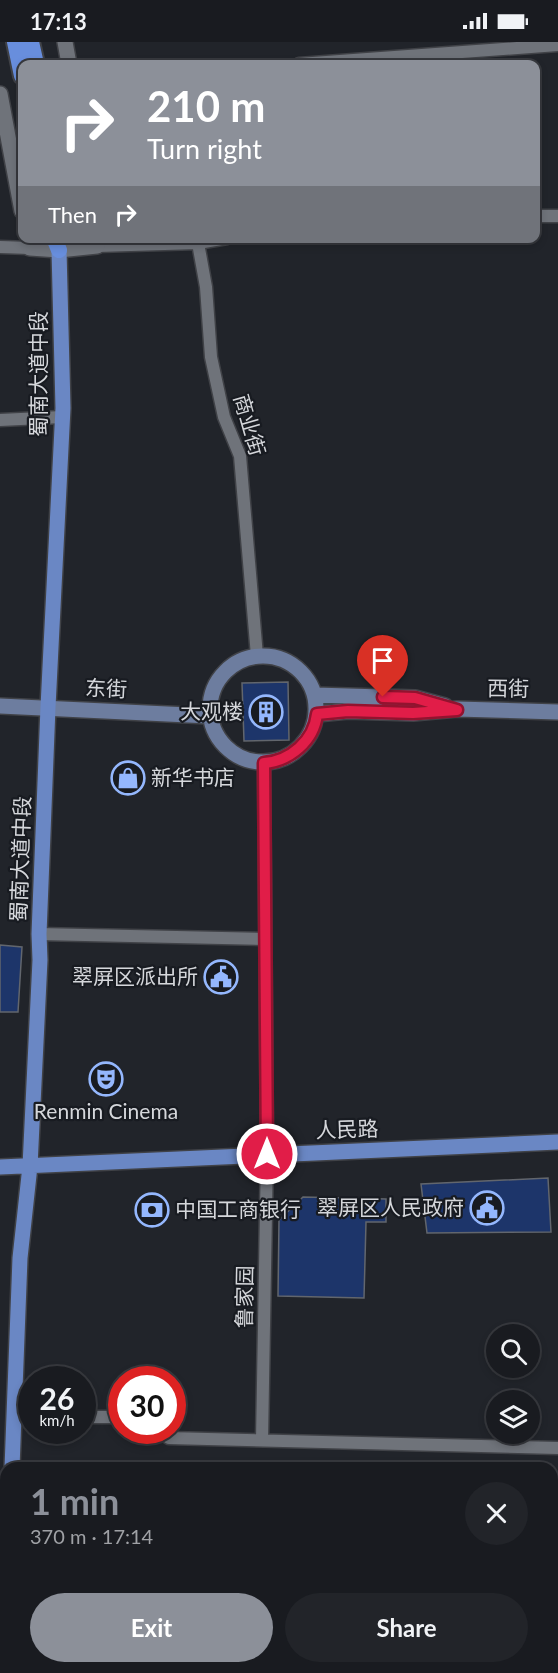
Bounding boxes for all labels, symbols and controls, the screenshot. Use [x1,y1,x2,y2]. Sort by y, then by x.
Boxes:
text: 17:13 [30,8,87,35]
text: 210 m [147,81,265,131]
icon: right [48,84,126,162]
text: Turn right [147,132,262,165]
icon: right [109,198,142,231]
text: Then [48,201,97,228]
street label: 蜀南大道中段 [25,311,50,437]
street label: 商业街 [230,391,271,458]
pin [357,635,408,697]
icon: arrive [366,644,399,677]
street label: 东街 [84,674,128,701]
street label: 西街 [487,675,529,700]
building icon: 大观楼 [248,694,284,730]
place label: 大观楼 [180,698,243,723]
shop icon: 新华书店 [110,760,146,796]
place label: 新华书店 [151,764,235,789]
street label: 蜀南大道中段 [5,796,34,922]
public building icon: 翠屏区派出所 [203,959,239,995]
place label: 翠屏区派出所 [72,963,198,988]
theatre icon: Renmin Cinema [88,1061,124,1097]
place label: Renmin Cinema [34,1098,178,1123]
street label: 人民路 [315,1115,379,1142]
position arrow [235,1122,299,1186]
public building icon: 翠屏区人民政府 [469,1190,505,1226]
bank icon: 中国工商银行 [134,1192,170,1228]
place label: 翠屏区人民政府 [317,1194,464,1219]
place label: 中国工商银行 [175,1196,301,1221]
street label: 鲁家园 [230,1265,257,1329]
map controls [486,1324,540,1444]
button: search [486,1324,540,1378]
speed limit sign: 30 [108,1366,186,1444]
text: 26 [40,1380,74,1416]
button: layers [486,1390,540,1444]
text: km/h [39,1411,75,1429]
text: 1 min [30,1479,119,1523]
button: close [465,1482,528,1545]
text: 370 m · 17:14 [30,1524,153,1548]
button: Exit [30,1593,273,1662]
button: Share [285,1593,528,1662]

